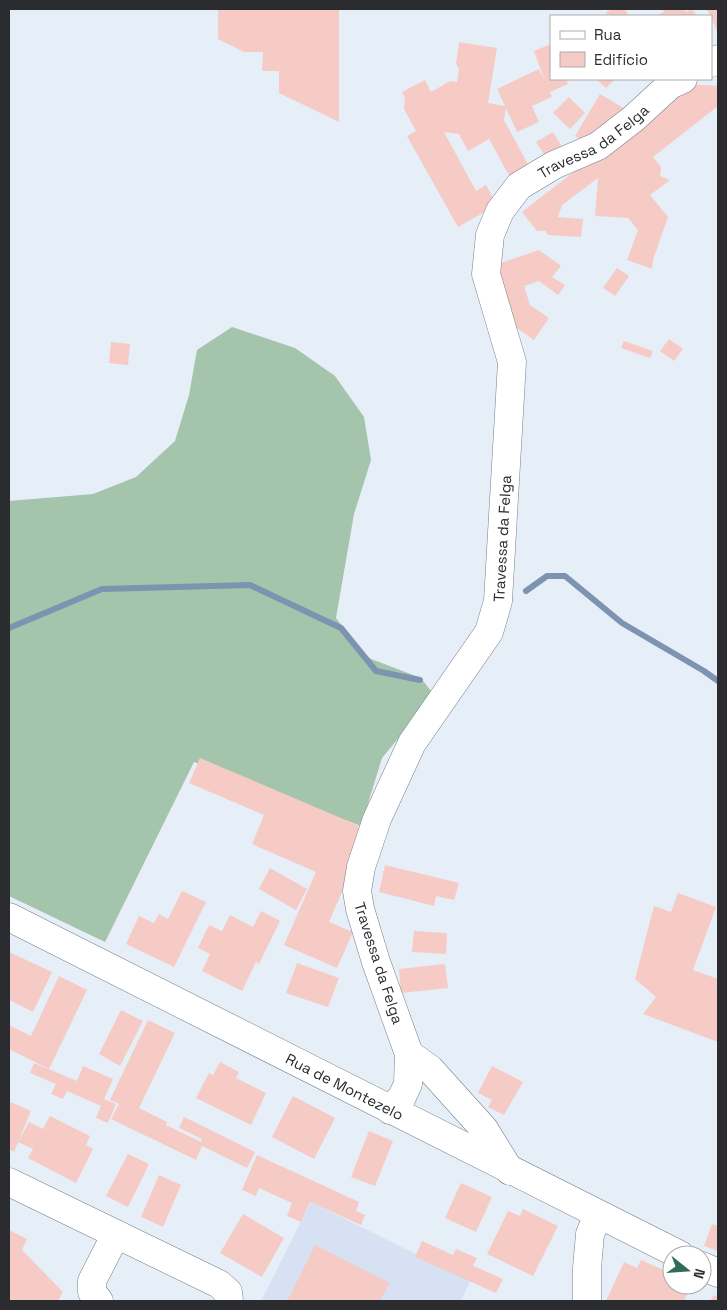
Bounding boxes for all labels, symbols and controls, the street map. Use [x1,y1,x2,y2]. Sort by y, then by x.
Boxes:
legend [550,15,712,80]
text: Rua [594,25,622,44]
text: Edifício [594,50,648,69]
street label: Travessa da Felga [534,100,653,182]
street label: Travessa da Felga [488,474,515,603]
street label: Travessa da Felga [350,900,408,1027]
street label: Rua de Montezelo [283,1049,407,1124]
north arrow [662,1245,712,1295]
text: N [689,1267,709,1281]

